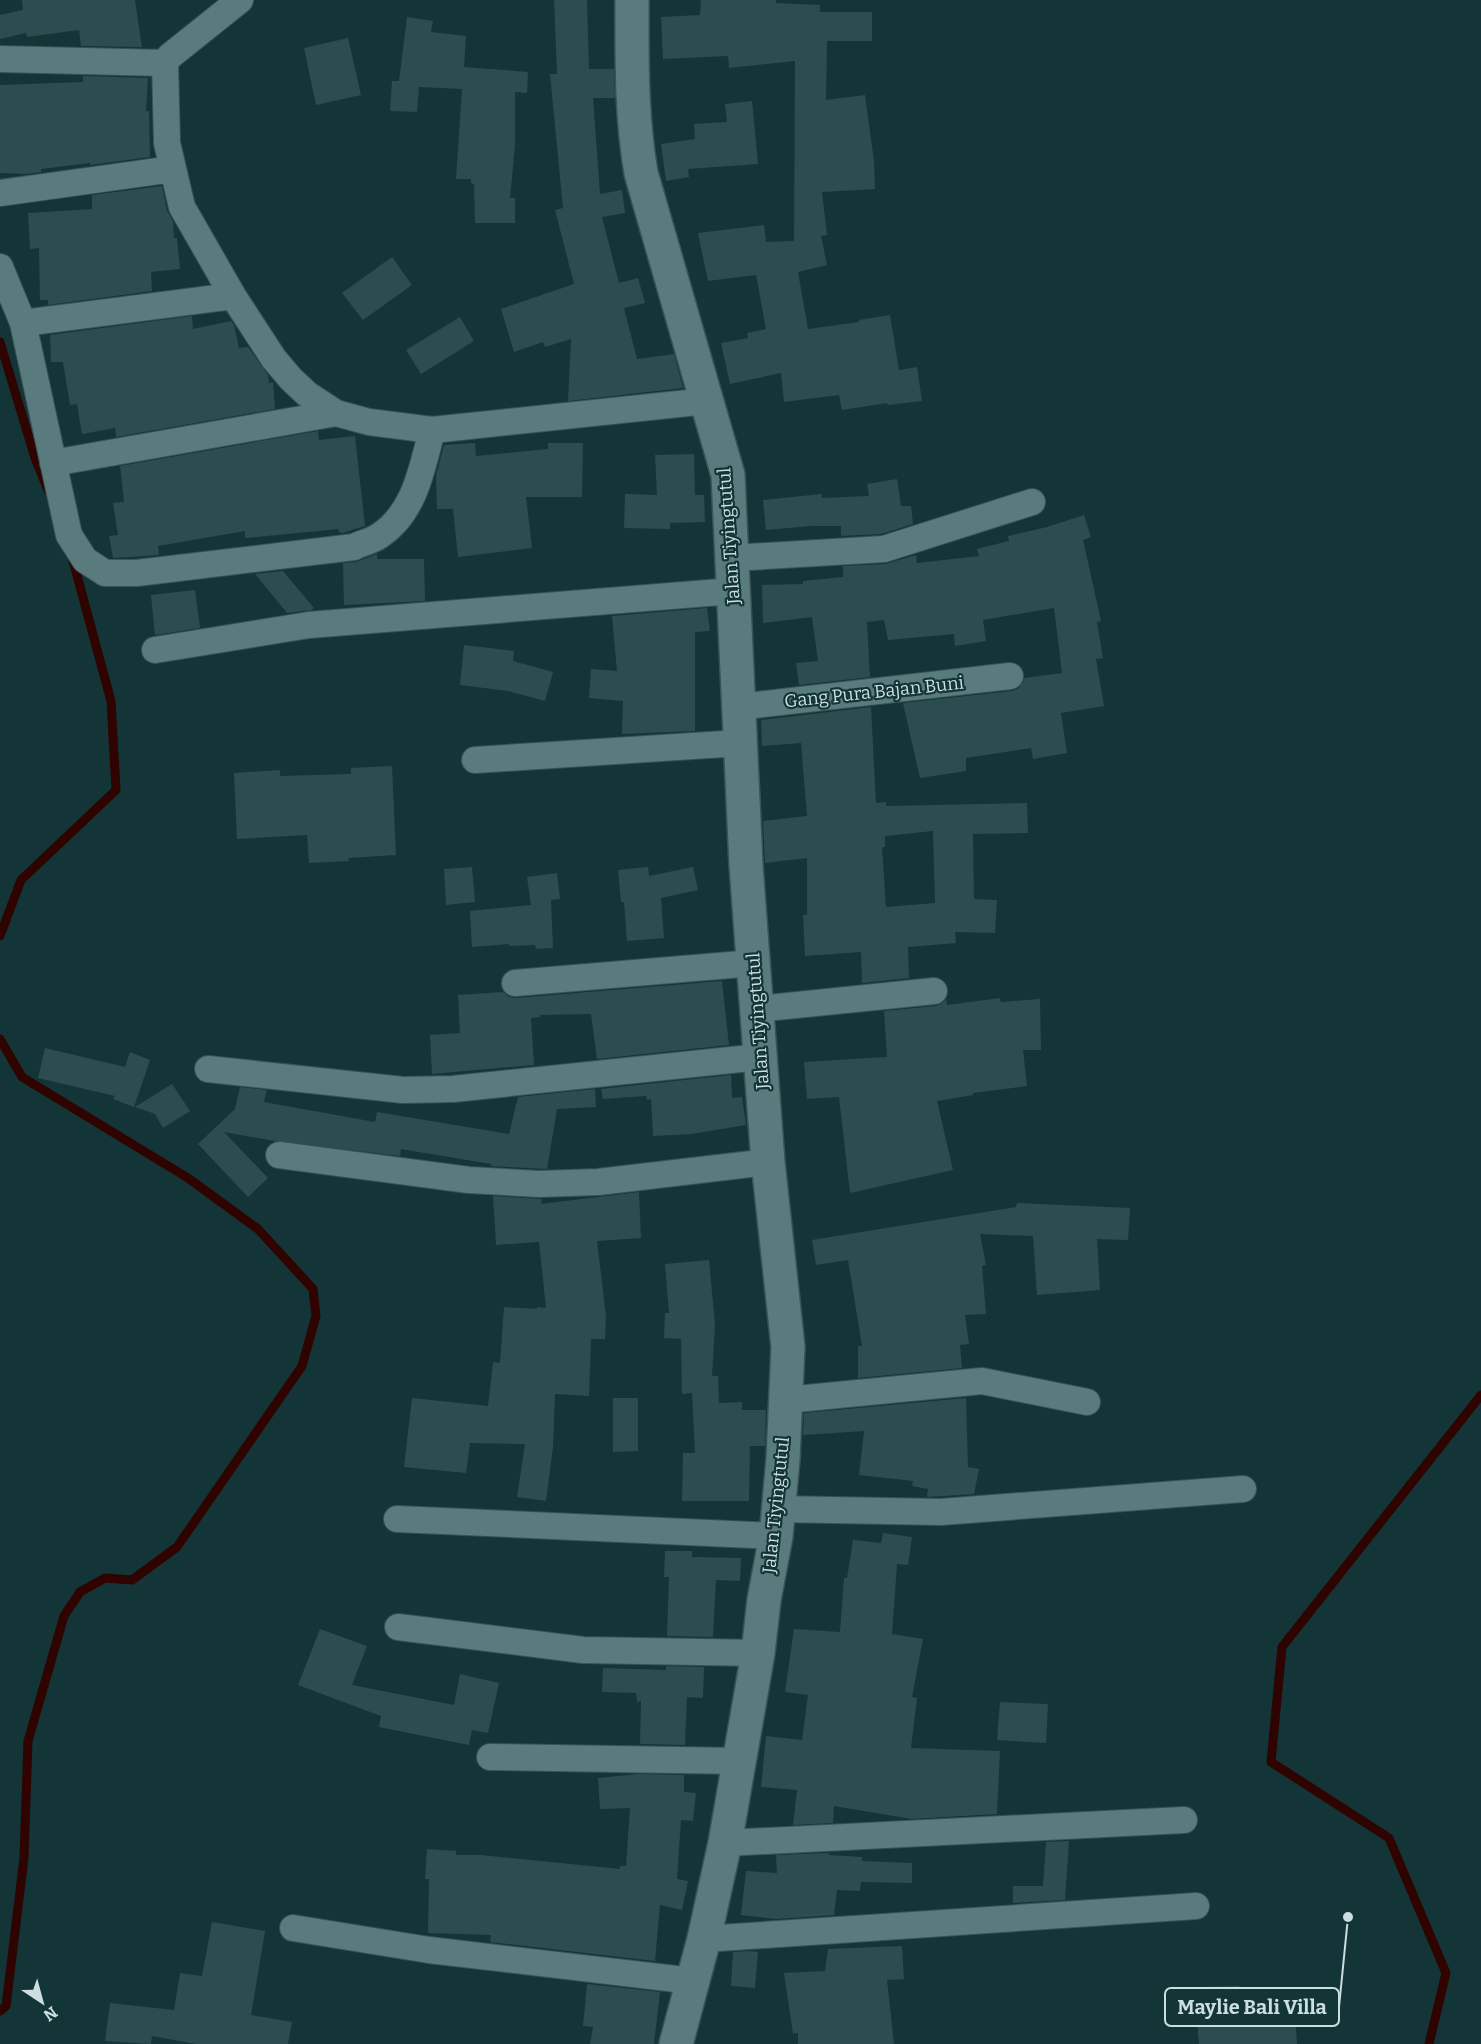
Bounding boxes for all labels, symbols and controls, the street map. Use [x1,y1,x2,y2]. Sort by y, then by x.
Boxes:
street label: Jalan Tiyingtutul [713,467,745,606]
street label: Gang Pura Bajan Buni [783,672,965,712]
street label: Jalan Tiyingtutul [742,952,774,1091]
street label: Jalan Tiyingtutul [758,1436,794,1575]
north arrow [12,1972,72,2032]
callout: Maylie Bali Villa [1165,1988,1339,2026]
text: Maylie Bali Villa [1177,1995,1327,2019]
text: N [40,2002,61,2025]

